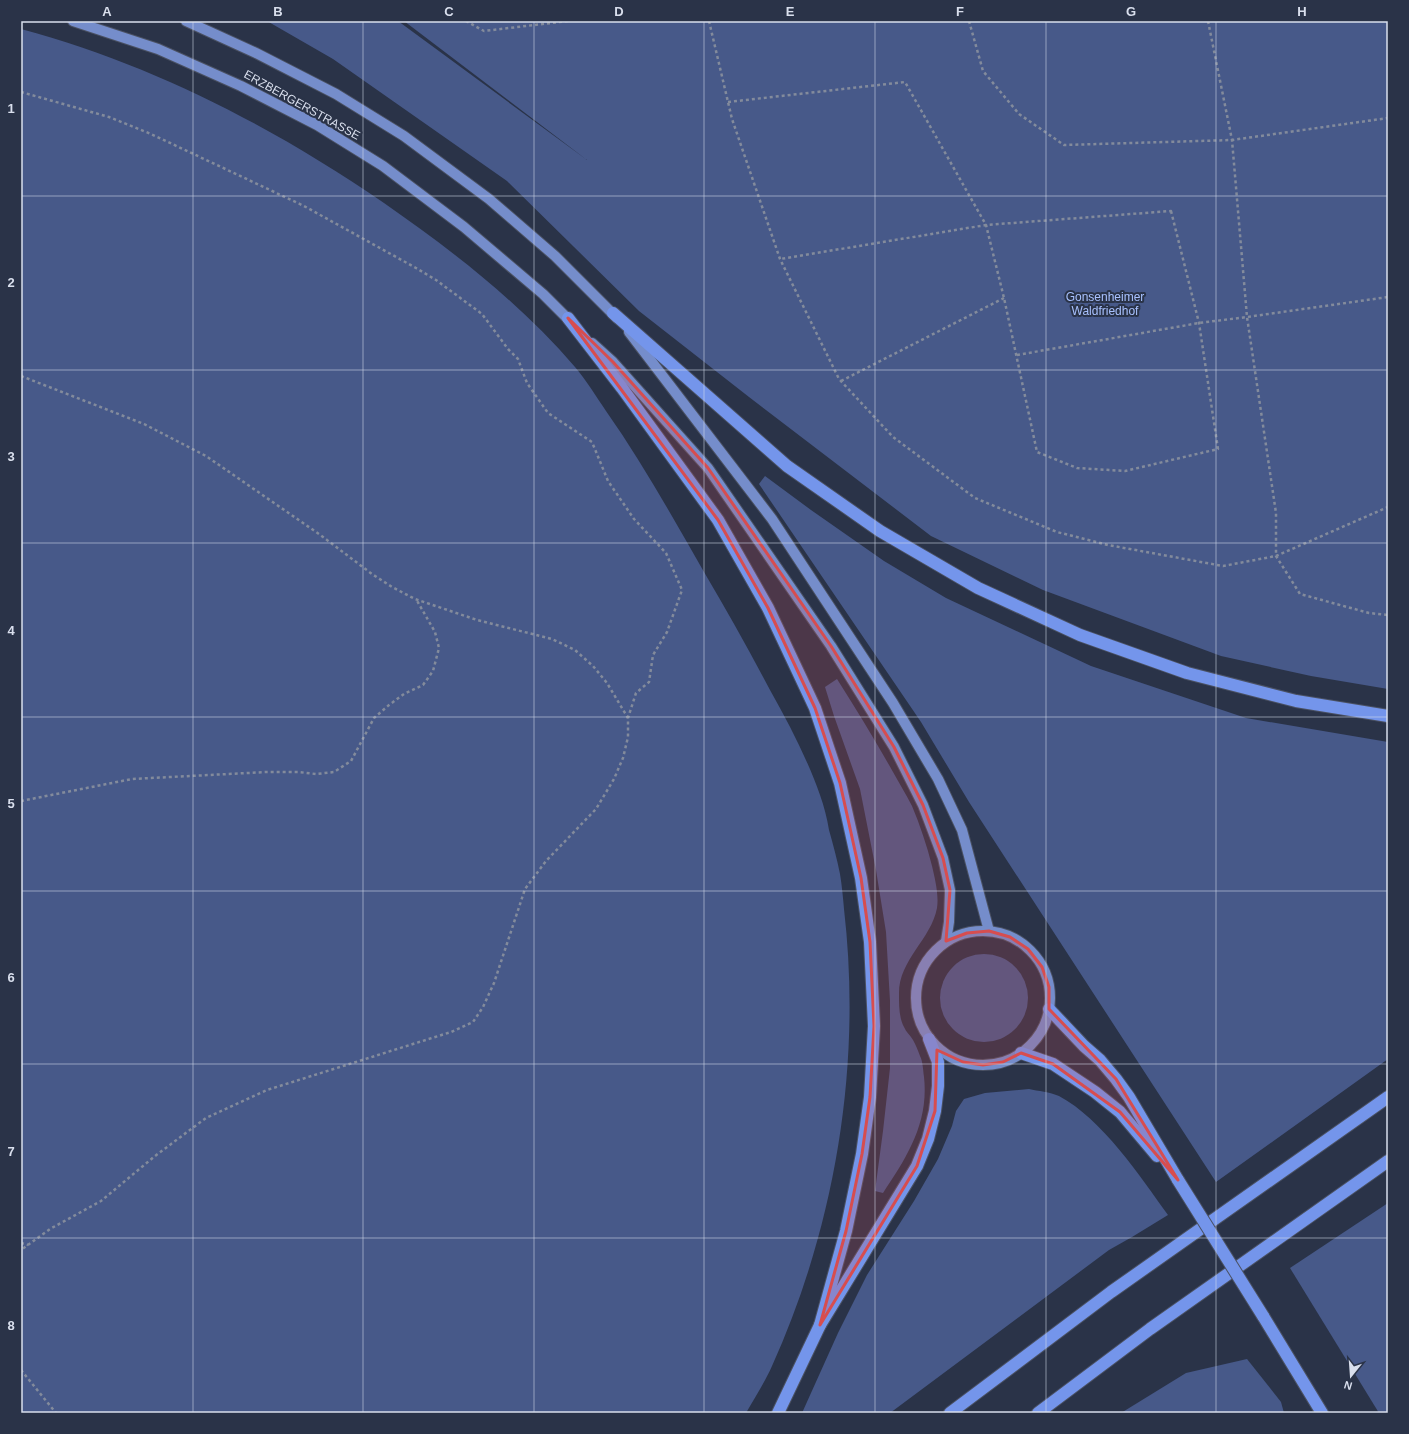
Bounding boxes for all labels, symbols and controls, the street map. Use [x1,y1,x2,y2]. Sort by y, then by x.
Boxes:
text: A [102,4,112,19]
text: B [273,4,283,19]
text: C [444,4,454,19]
text: D [614,4,624,19]
text: E [786,4,795,19]
text: F [956,4,964,19]
text: G [1126,4,1136,19]
text: H [1297,4,1307,19]
street label: ERZBERGERSTRASSE [241,67,363,143]
text: 1 [7,101,15,116]
text: 2 [7,275,15,290]
park label: Gonsenheimer Waldfriedhof [1066,290,1144,318]
text: 3 [7,449,15,464]
text: 4 [7,623,15,638]
text: 5 [7,796,15,811]
text: 6 [7,970,15,985]
text: 7 [7,1144,15,1159]
text: 8 [7,1318,15,1333]
north arrow [1331,1356,1371,1396]
text: N [1342,1379,1354,1392]

